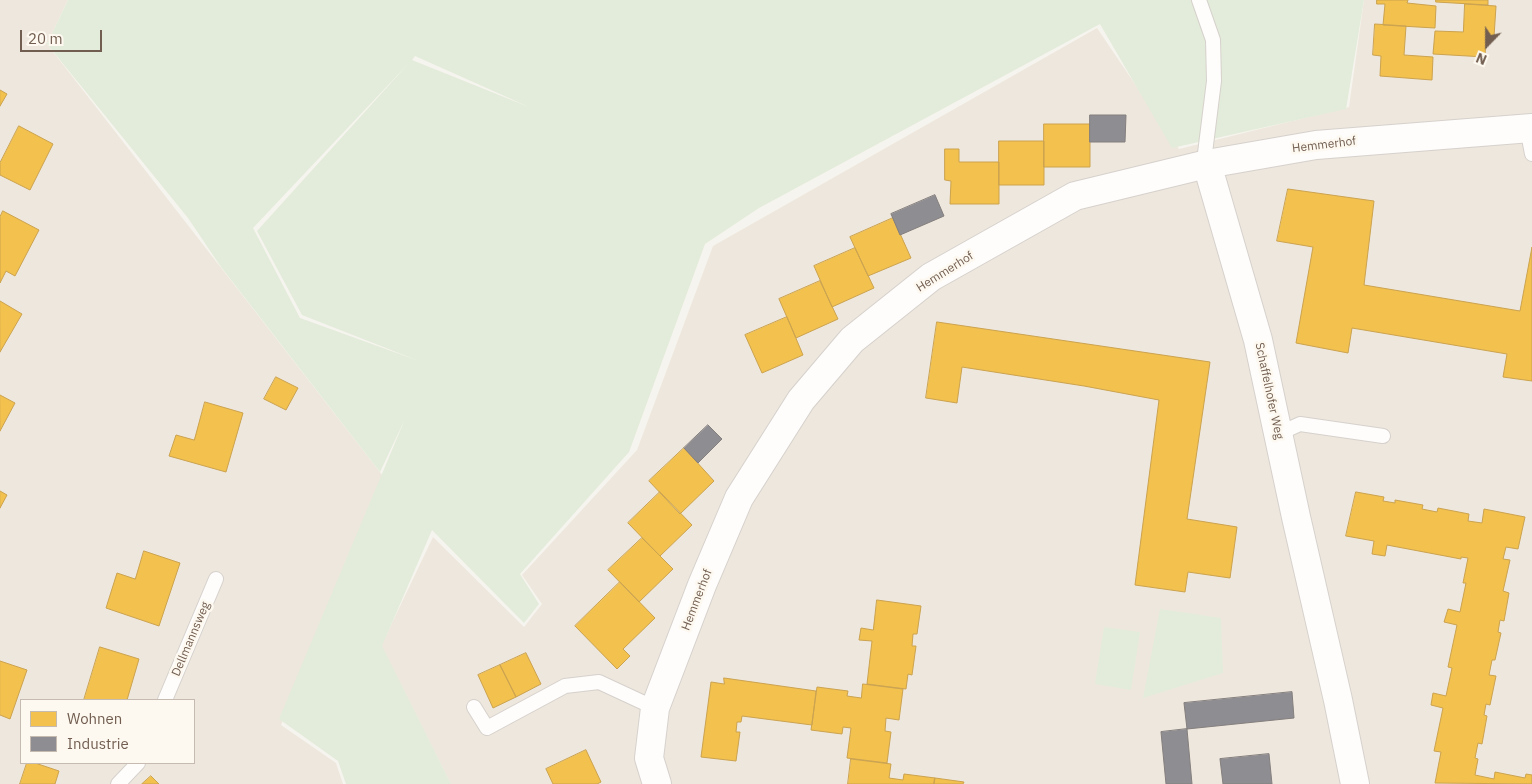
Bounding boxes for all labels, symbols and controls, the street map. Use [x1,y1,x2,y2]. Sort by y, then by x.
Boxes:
scale bar [22,20,105,52]
north arrow [1462,20,1512,70]
text: 20 m [28,29,63,48]
text: N [1473,49,1489,69]
street label: Hemmerhof [1291,134,1357,156]
street label: Hemmerhof [914,249,976,295]
street label: Schaffelhofer Weg [1252,341,1286,441]
street label: Hemmerhof [679,567,715,633]
street label: Dellmannsweg [169,600,213,678]
legend [20,699,195,764]
text: Wohnen [67,709,122,728]
text: Industrie [67,734,129,753]

